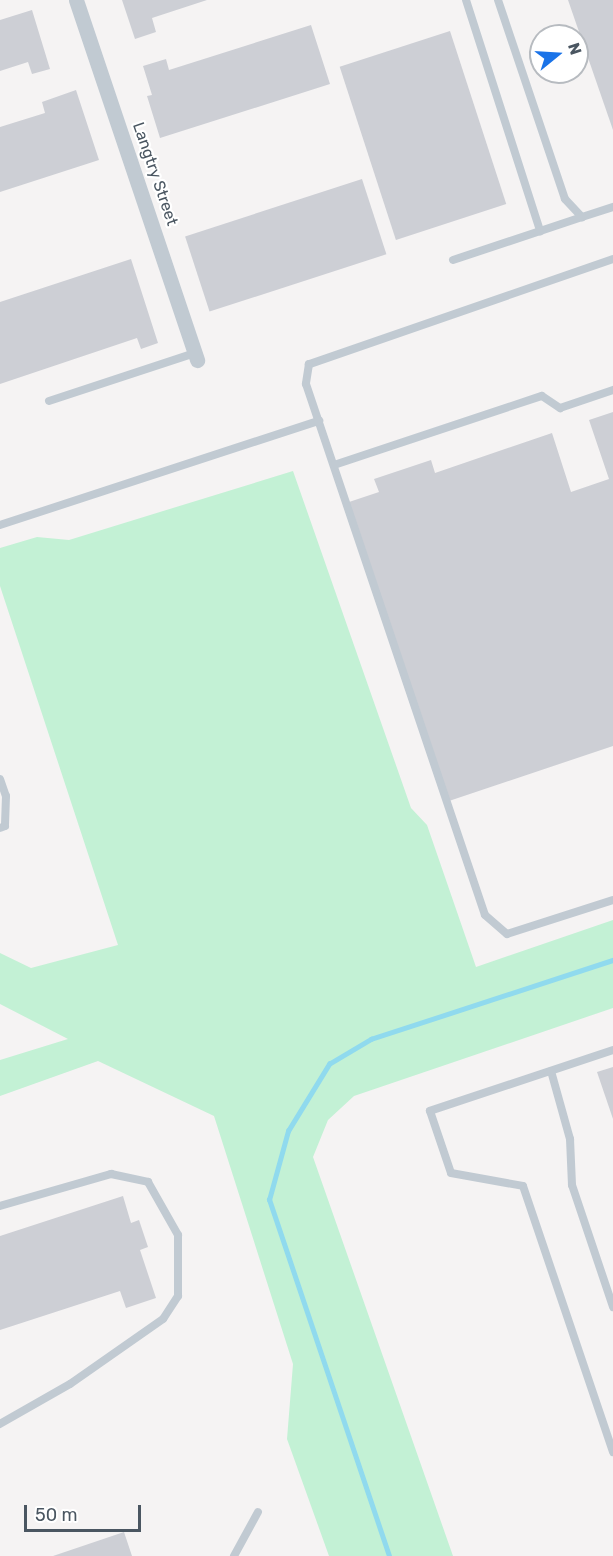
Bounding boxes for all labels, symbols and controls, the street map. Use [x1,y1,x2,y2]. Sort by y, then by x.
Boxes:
north arrow [529,24,589,84]
text: N [564,40,586,57]
street label: Langtry Street [128,120,182,228]
scale bar [27,1493,144,1531]
text: 50 m [35,1504,78,1526]

